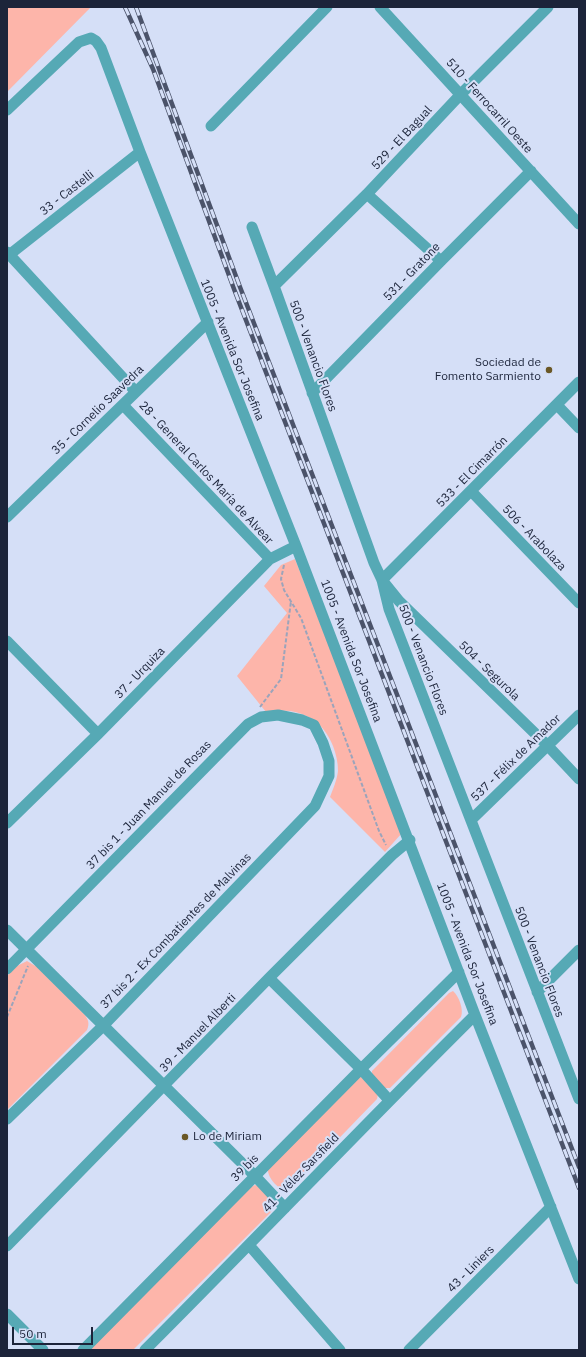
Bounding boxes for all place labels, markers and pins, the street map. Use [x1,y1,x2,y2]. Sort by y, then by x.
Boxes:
place label: Sociedad de Fomento Sarmiento [435,356,541,384]
marker: Sociedad de Fomento Sarmiento [544,365,554,375]
place label: Lo de Miriam [193,1130,262,1144]
marker: Lo de Miriam [180,1132,190,1142]

